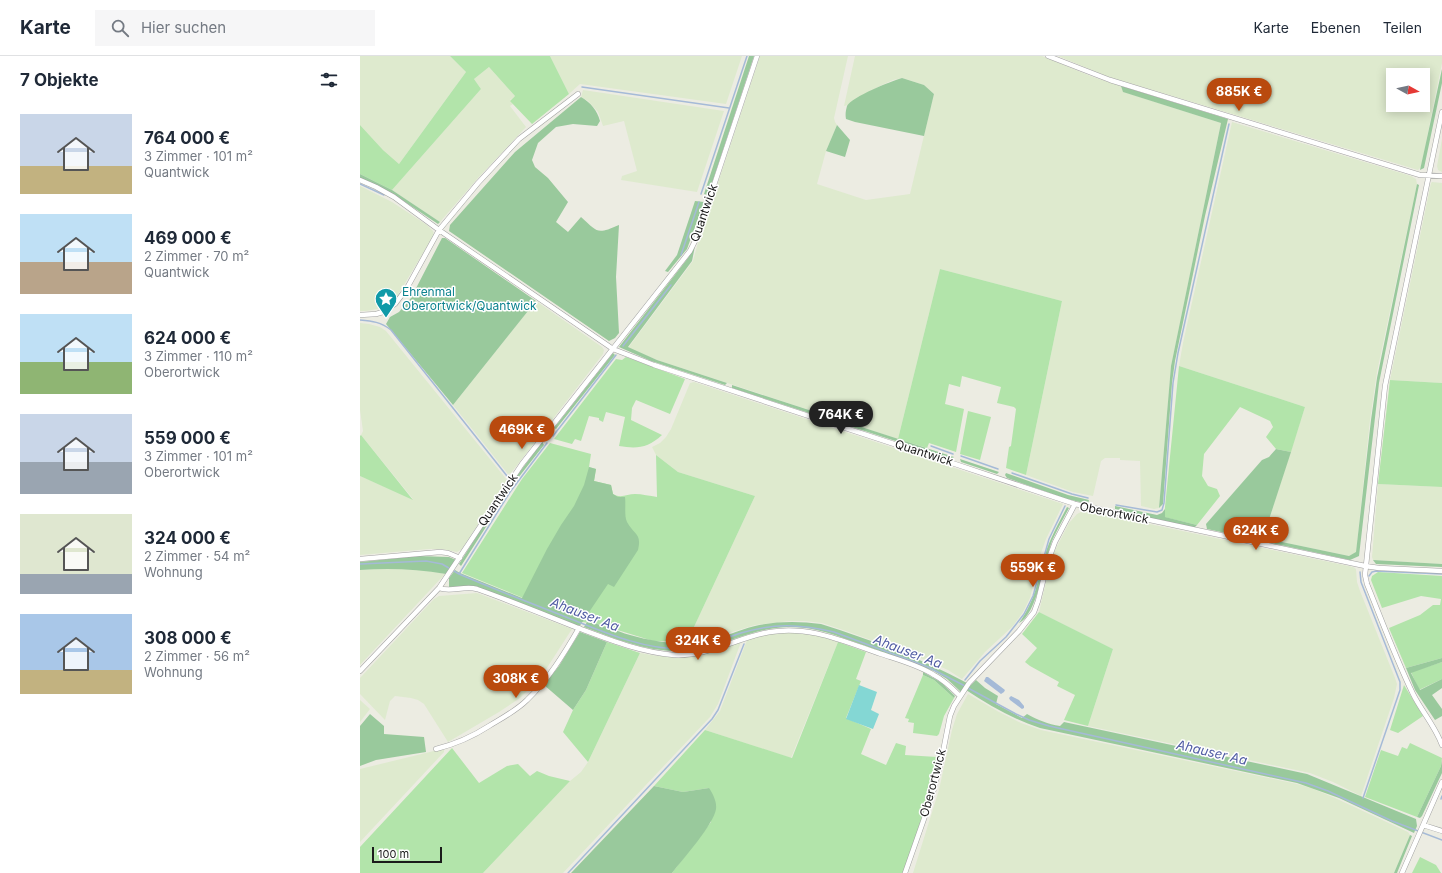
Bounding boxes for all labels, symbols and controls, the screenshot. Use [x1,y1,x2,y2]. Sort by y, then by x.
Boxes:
search box [95,10,375,46]
text: Karte [20,16,71,39]
icon: search [109,17,131,39]
text: Hier suchen [141,18,226,37]
text: Karte [1253,19,1289,36]
text: Ebenen [1311,19,1361,36]
text: Teilen [1383,19,1422,36]
north arrow [1386,68,1430,112]
map controls [1386,68,1430,112]
icon: filters [318,69,340,91]
text: 7 Objekte [20,70,99,90]
pin: 885K € [1206,78,1272,112]
text: 885K € [1216,83,1262,99]
text: 764 000 € [144,128,230,148]
icon: home [52,130,100,178]
text: 3 Zimmer · 101 m² [144,148,253,164]
text: Quantwick [144,164,209,180]
street label: Quantwick [687,181,721,244]
text: 469 000 € [144,228,232,248]
icon: home [52,230,100,278]
text: 2 Zimmer · 70 m² [144,248,249,264]
text: Quantwick [144,264,209,280]
place label: Ehrenmal Oberortwick/Quantwick [402,284,537,313]
place icon: Ehrenmal Oberortwick/Quantwick [373,286,399,319]
text: 624 000 € [144,328,231,348]
icon: home [52,330,100,378]
text: 3 Zimmer · 110 m² [144,348,253,364]
text: Oberortwick [144,364,220,380]
pin: 764K € [808,401,874,435]
text: 764K € [818,406,864,422]
pin: 469K € [489,416,555,450]
text: 469K € [498,421,546,437]
text: 559 000 € [144,428,231,448]
icon: home [52,430,100,478]
street label: Quantwick [893,436,956,469]
text: 3 Zimmer · 101 m² [144,448,253,464]
text: Oberortwick [144,464,220,480]
street label: Quantwick [474,470,521,529]
street label: Oberortwick [1078,498,1150,527]
pin: 624K € [1223,517,1289,551]
text: 624K € [1233,522,1279,538]
text: 324 000 € [144,528,231,548]
icon: home [52,530,100,578]
text: 2 Zimmer · 54 m² [144,548,250,564]
pin: 559K € [1000,554,1066,588]
text: 559K € [1010,559,1056,575]
text: Wohnung [144,564,203,580]
water label: Ahauser Aa [548,593,622,634]
pin: 324K € [665,627,731,661]
text: 308 000 € [144,628,232,648]
icon: home [52,630,100,678]
water label: Ahauser Aa [871,630,945,671]
text: 324K € [675,632,721,648]
text: 2 Zimmer · 56 m² [144,648,250,664]
text: Wohnung [144,664,203,680]
pin: 308K € [483,665,549,699]
text: 308K € [493,670,539,686]
water label: Ahauser Aa [1174,736,1249,768]
street label: Oberortwick [916,747,949,819]
scale bar [372,845,442,864]
text: 100 m [378,847,409,861]

